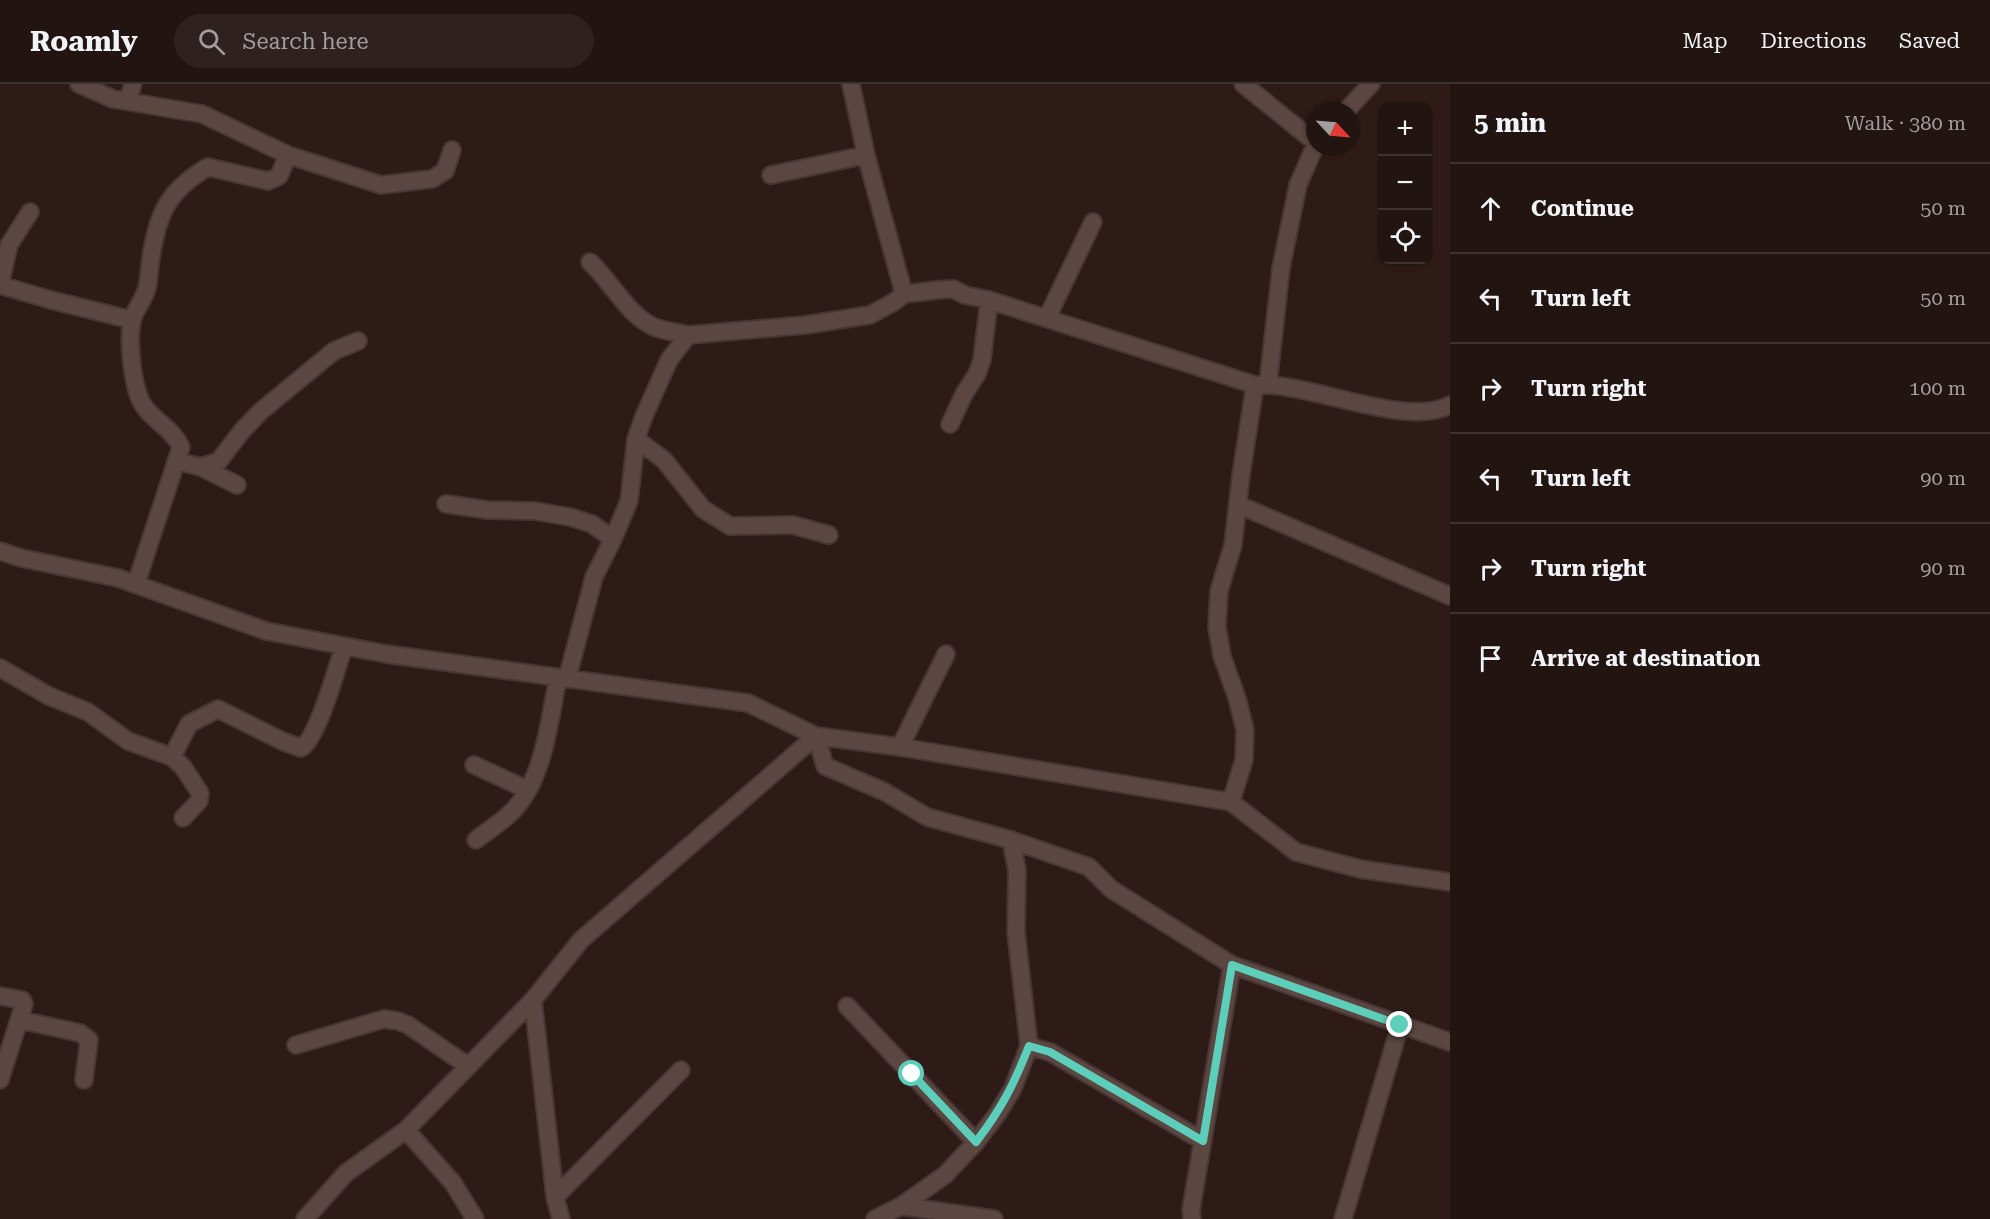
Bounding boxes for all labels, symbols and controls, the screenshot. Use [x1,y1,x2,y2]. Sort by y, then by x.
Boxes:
search box [174,14,594,68]
text: Roamly [30,25,138,58]
icon: search [195,25,228,58]
text: Search here [243,29,369,54]
text: Map [1683,29,1727,53]
text: Directions [1760,29,1866,53]
text: Saved [1899,29,1960,53]
north arrow [1306,102,1360,156]
map controls [1378,102,1432,264]
button: + [1378,102,1432,156]
text: 5 min [1474,108,1546,138]
text: Walk · 380 m [1845,111,1966,135]
button: − [1378,156,1432,210]
icon: ahead [1474,192,1507,225]
text: Continue [1531,196,1634,221]
text: 50 m [1920,196,1966,220]
button: locate [1378,210,1432,264]
icon: left [1474,282,1507,315]
text: Turn left [1531,286,1631,311]
text: 50 m [1920,286,1966,310]
icon: right [1474,372,1507,405]
text: Turn right [1531,376,1646,401]
text: 100 m [1909,376,1966,400]
icon: left [1474,462,1507,495]
text: Turn left [1531,466,1631,491]
text: 90 m [1920,466,1966,490]
icon: right [1474,552,1507,585]
text: Turn right [1531,556,1646,581]
text: 90 m [1920,556,1966,580]
icon: arrive [1474,642,1507,675]
text: Arrive at destination [1531,646,1760,671]
route end [1386,1011,1412,1037]
route start [898,1060,924,1086]

